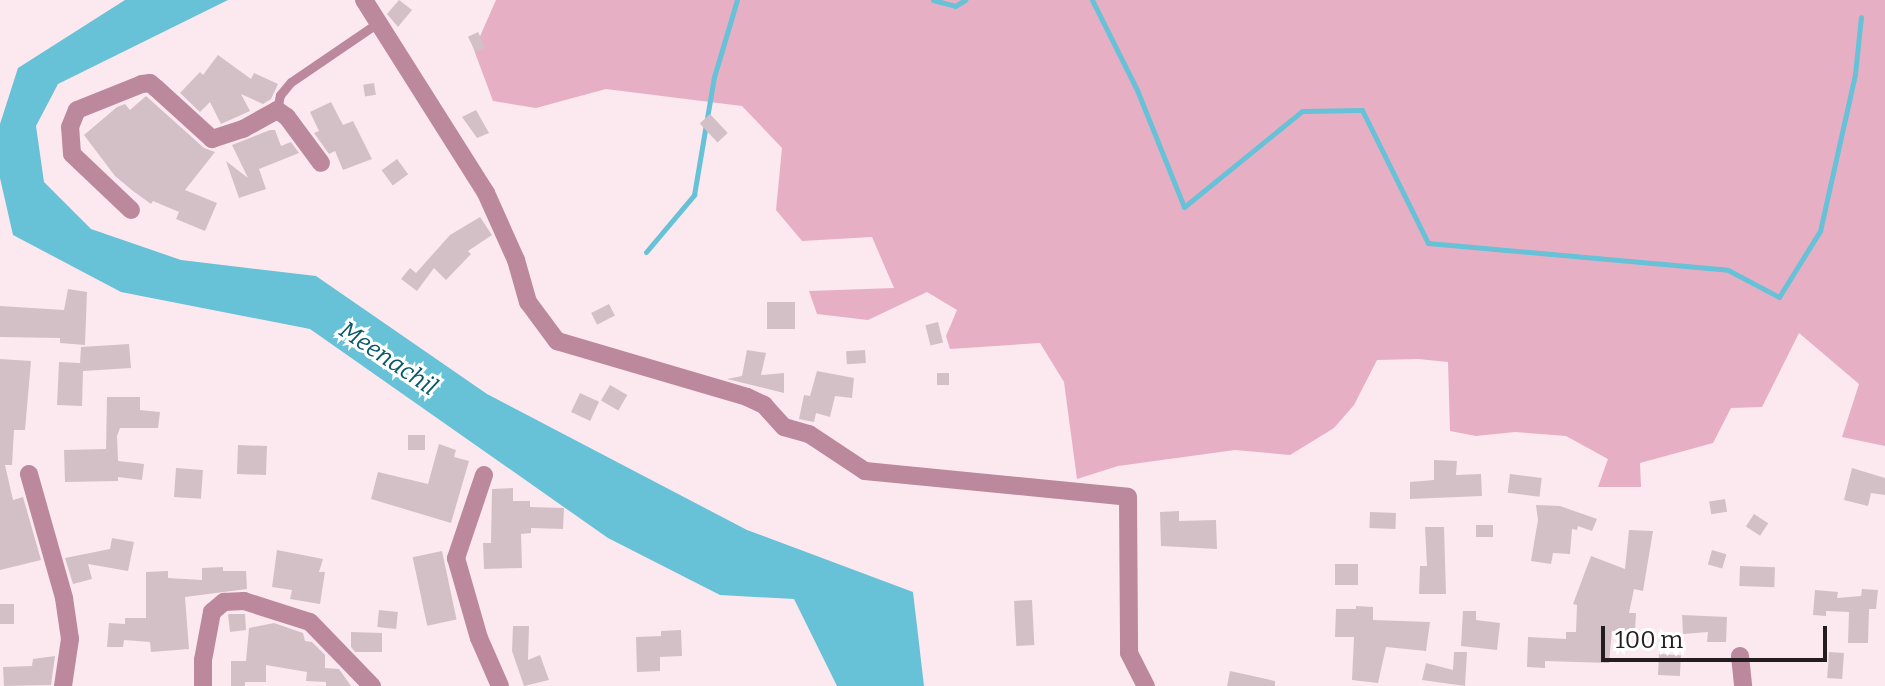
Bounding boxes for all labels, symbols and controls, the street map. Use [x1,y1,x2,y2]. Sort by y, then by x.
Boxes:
water label: Meenachil [334,316,442,402]
scale bar [1605,610,1831,660]
text: 100 m [1615,626,1683,654]

